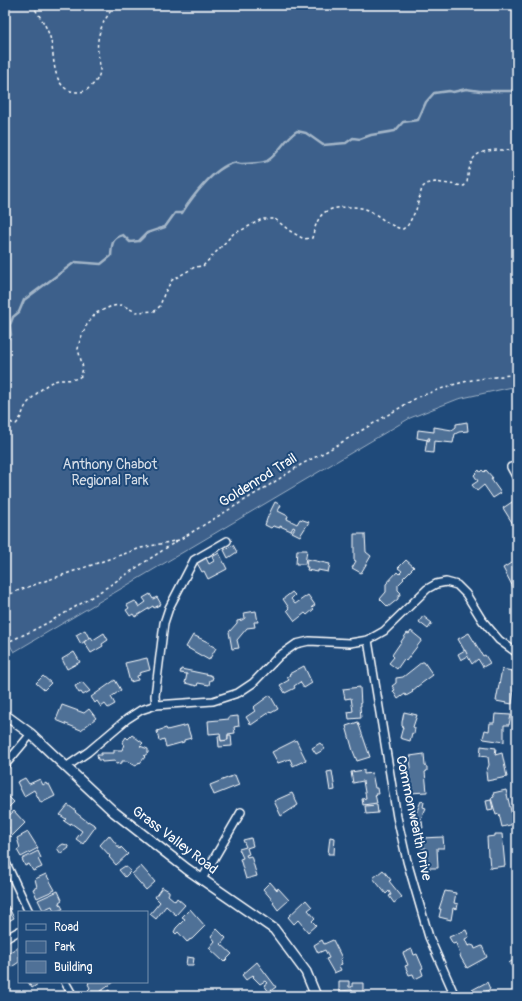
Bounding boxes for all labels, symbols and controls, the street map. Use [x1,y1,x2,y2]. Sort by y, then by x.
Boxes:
street label: Goldenrod Trail [216,449,300,511]
park label: Anthony Chabot Regional Park [63,456,158,489]
street label: Commonwealth Drive [392,754,436,882]
street label: Grass Valley Road [129,802,221,878]
legend [18,911,148,983]
text: Road [54,920,79,935]
text: Park [54,940,75,955]
text: Building [54,960,93,975]

